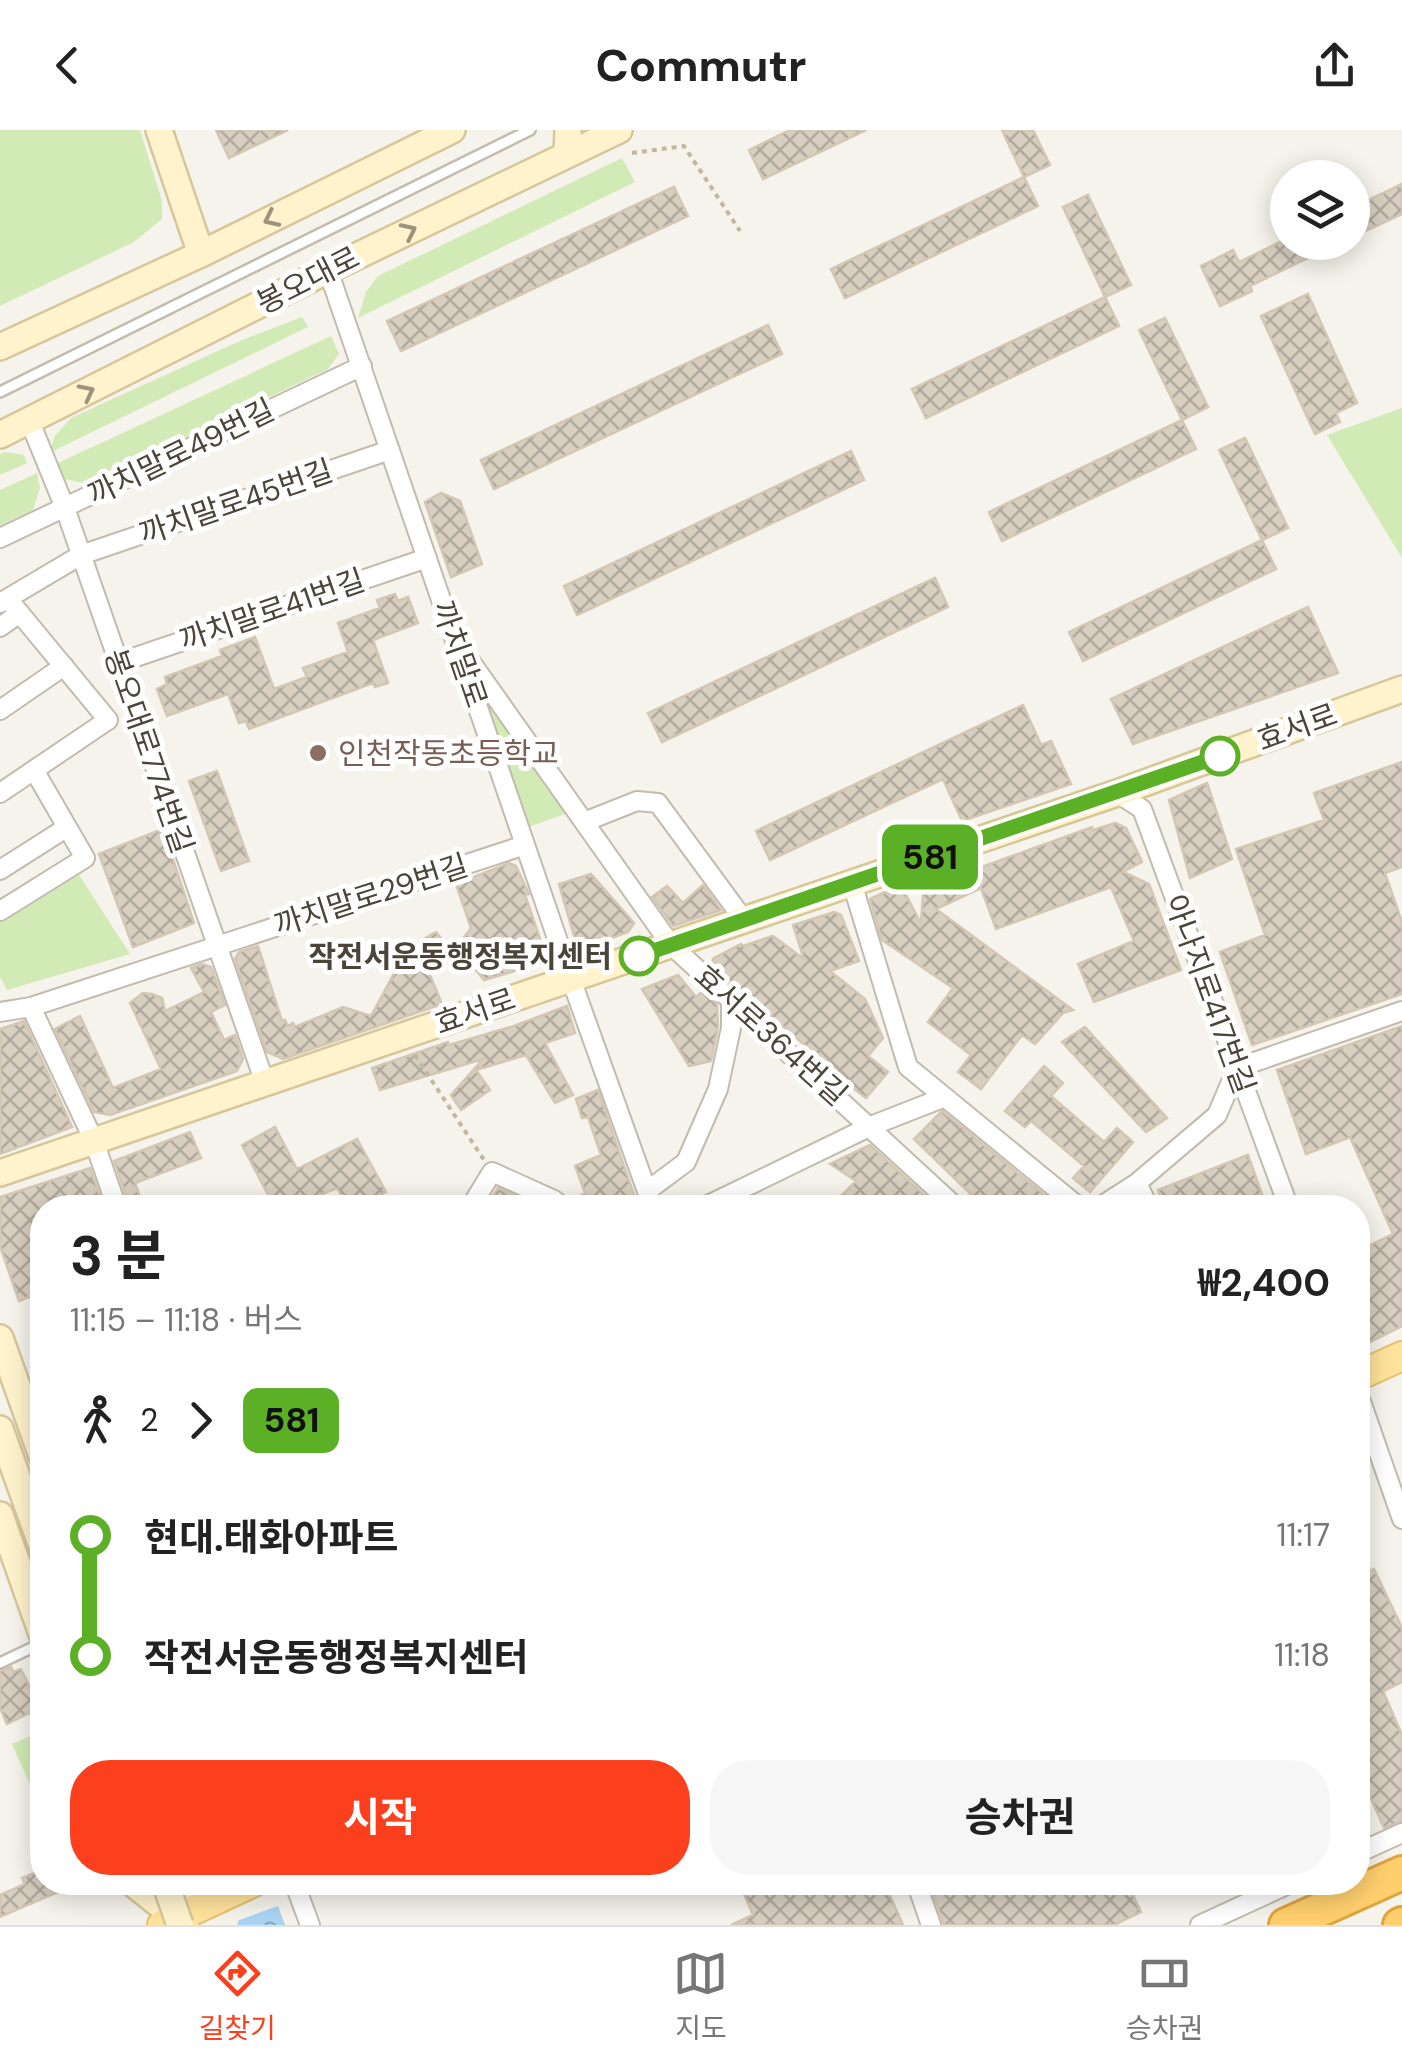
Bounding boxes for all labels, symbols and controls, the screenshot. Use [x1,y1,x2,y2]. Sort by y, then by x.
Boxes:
text: Commutr [596,36,806,95]
icon: back [40,38,95,93]
icon: share [1307,38,1362,93]
map controls [1270,160,1370,260]
button: layers [1270,160,1370,260]
one-way arrow [263,207,281,227]
one-way arrow [399,223,417,243]
street label: 봉오대로 [250,238,366,322]
one-way arrow [77,385,95,404]
street label: 까치말로49번길 [81,390,281,514]
street label: 까치말로45번길 [134,451,338,553]
street label: 까치말로41번길 [174,560,370,660]
street label: 까치말로 [424,595,496,713]
street label: 봉오대로774번길 [96,643,202,859]
street label: 효서로 [1251,695,1343,759]
place label: 인천작동초등학교 [338,734,559,773]
unlabelled marker [1201,737,1239,775]
marker: 인천작동초등학교 [307,742,329,764]
line badge: 581 [872,824,988,890]
text: 581 [902,834,958,880]
street label: 까치말로29번길 [269,845,473,945]
street label: 아나지로417번길 [1156,889,1264,1099]
place label: 작전서운동행정복지센터 [308,937,612,976]
marker: 작전서운동행정복지센터 [620,937,658,975]
street label: 효서로364번길 [686,956,856,1114]
street label: 효서로 [430,979,520,1043]
text: 3 분 [70,1220,167,1292]
text: ₩2,400 [1198,1258,1330,1308]
text: 11:15 – 11:18 · 버스 [70,1299,302,1341]
icon: walk [70,1393,125,1448]
icon: forward [173,1393,228,1448]
text: 581 [263,1397,319,1443]
text: 2 [140,1399,158,1441]
text: 현대.태화아파트 [144,1513,398,1563]
text: 11:17 [1276,1514,1330,1556]
text: 작전서운동행정복지센터 [144,1633,529,1683]
text: 11:18 [1274,1634,1330,1676]
button: 시작 [70,1760,690,1875]
button: 승차권 [710,1760,1330,1875]
tab: 길찾기 [199,1946,276,2047]
tab: 지도 [673,1946,728,2047]
tab: 승차권 [1126,1946,1203,2047]

